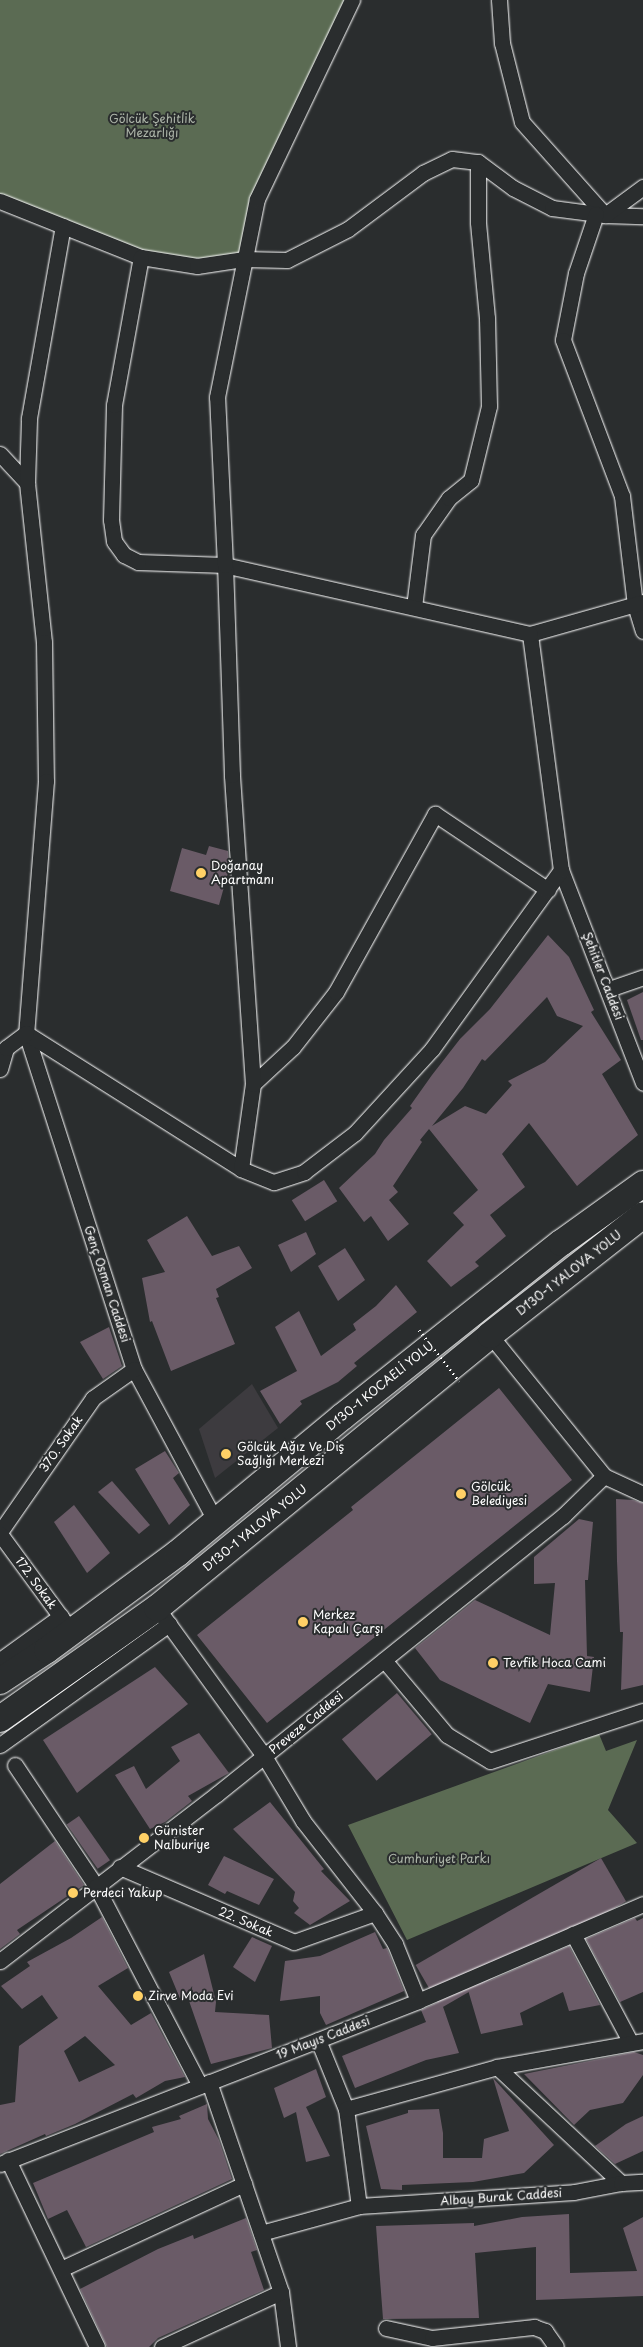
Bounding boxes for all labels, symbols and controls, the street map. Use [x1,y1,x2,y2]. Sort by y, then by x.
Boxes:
park label: Gölcük Şehitlik Mezarlığı [109,112,195,140]
place label: Doğanay Apartmanı [211,859,274,887]
marker: Doğanay Apartmanı [195,867,207,879]
street label: Şehitler Caddesi [580,930,626,1022]
street label: Genç Osman Caddesi [81,1223,133,1345]
street label: D130-1 YALOVA YOLU [513,1227,625,1319]
street label: D130-1 KOCAELİ YOLU [323,1338,437,1434]
street label: 370. Sokak [36,1413,86,1475]
place label: Gölcük Ağız Ve Diş Sağlığı Merkezi [237,1440,346,1468]
marker: Gölcük Ağız Ve Diş Sağlığı Merkezi [219,1447,233,1461]
place label: Gölcük Belediyesi [471,1480,527,1508]
street label: D130-1 YALOVA YOLU [200,1481,310,1575]
marker: Gölcük Belediyesi [455,1488,467,1500]
street label: 172. Sokak [12,1553,60,1613]
place label: Merkez Kapalı Çarşı [313,1608,384,1636]
marker: Merkez Kapalı Çarşı [297,1616,309,1628]
place label: Tevfik Hoca Cami [503,1656,606,1670]
marker: Tevfik Hoca Cami [487,1657,499,1669]
street label: Preveze Caddesi [266,1689,346,1757]
place label: Günister Nalburiye [154,1824,210,1852]
marker: Günister Nalburiye [138,1832,150,1844]
park label: Cumhuriyet Parkı [388,1852,490,1866]
place label: Perdeci Yakup [83,1886,164,1900]
marker: Perdeci Yakup [67,1887,79,1899]
street label: 22. Sokak [216,1904,276,1940]
place label: Zirve Moda Evi [148,1989,234,2003]
marker: Zirve Moda Evi [132,1990,144,2002]
street label: 19 Mayıs Caddesi [274,2013,372,2063]
street label: Albay Burak Caddesi [440,2186,562,2208]

